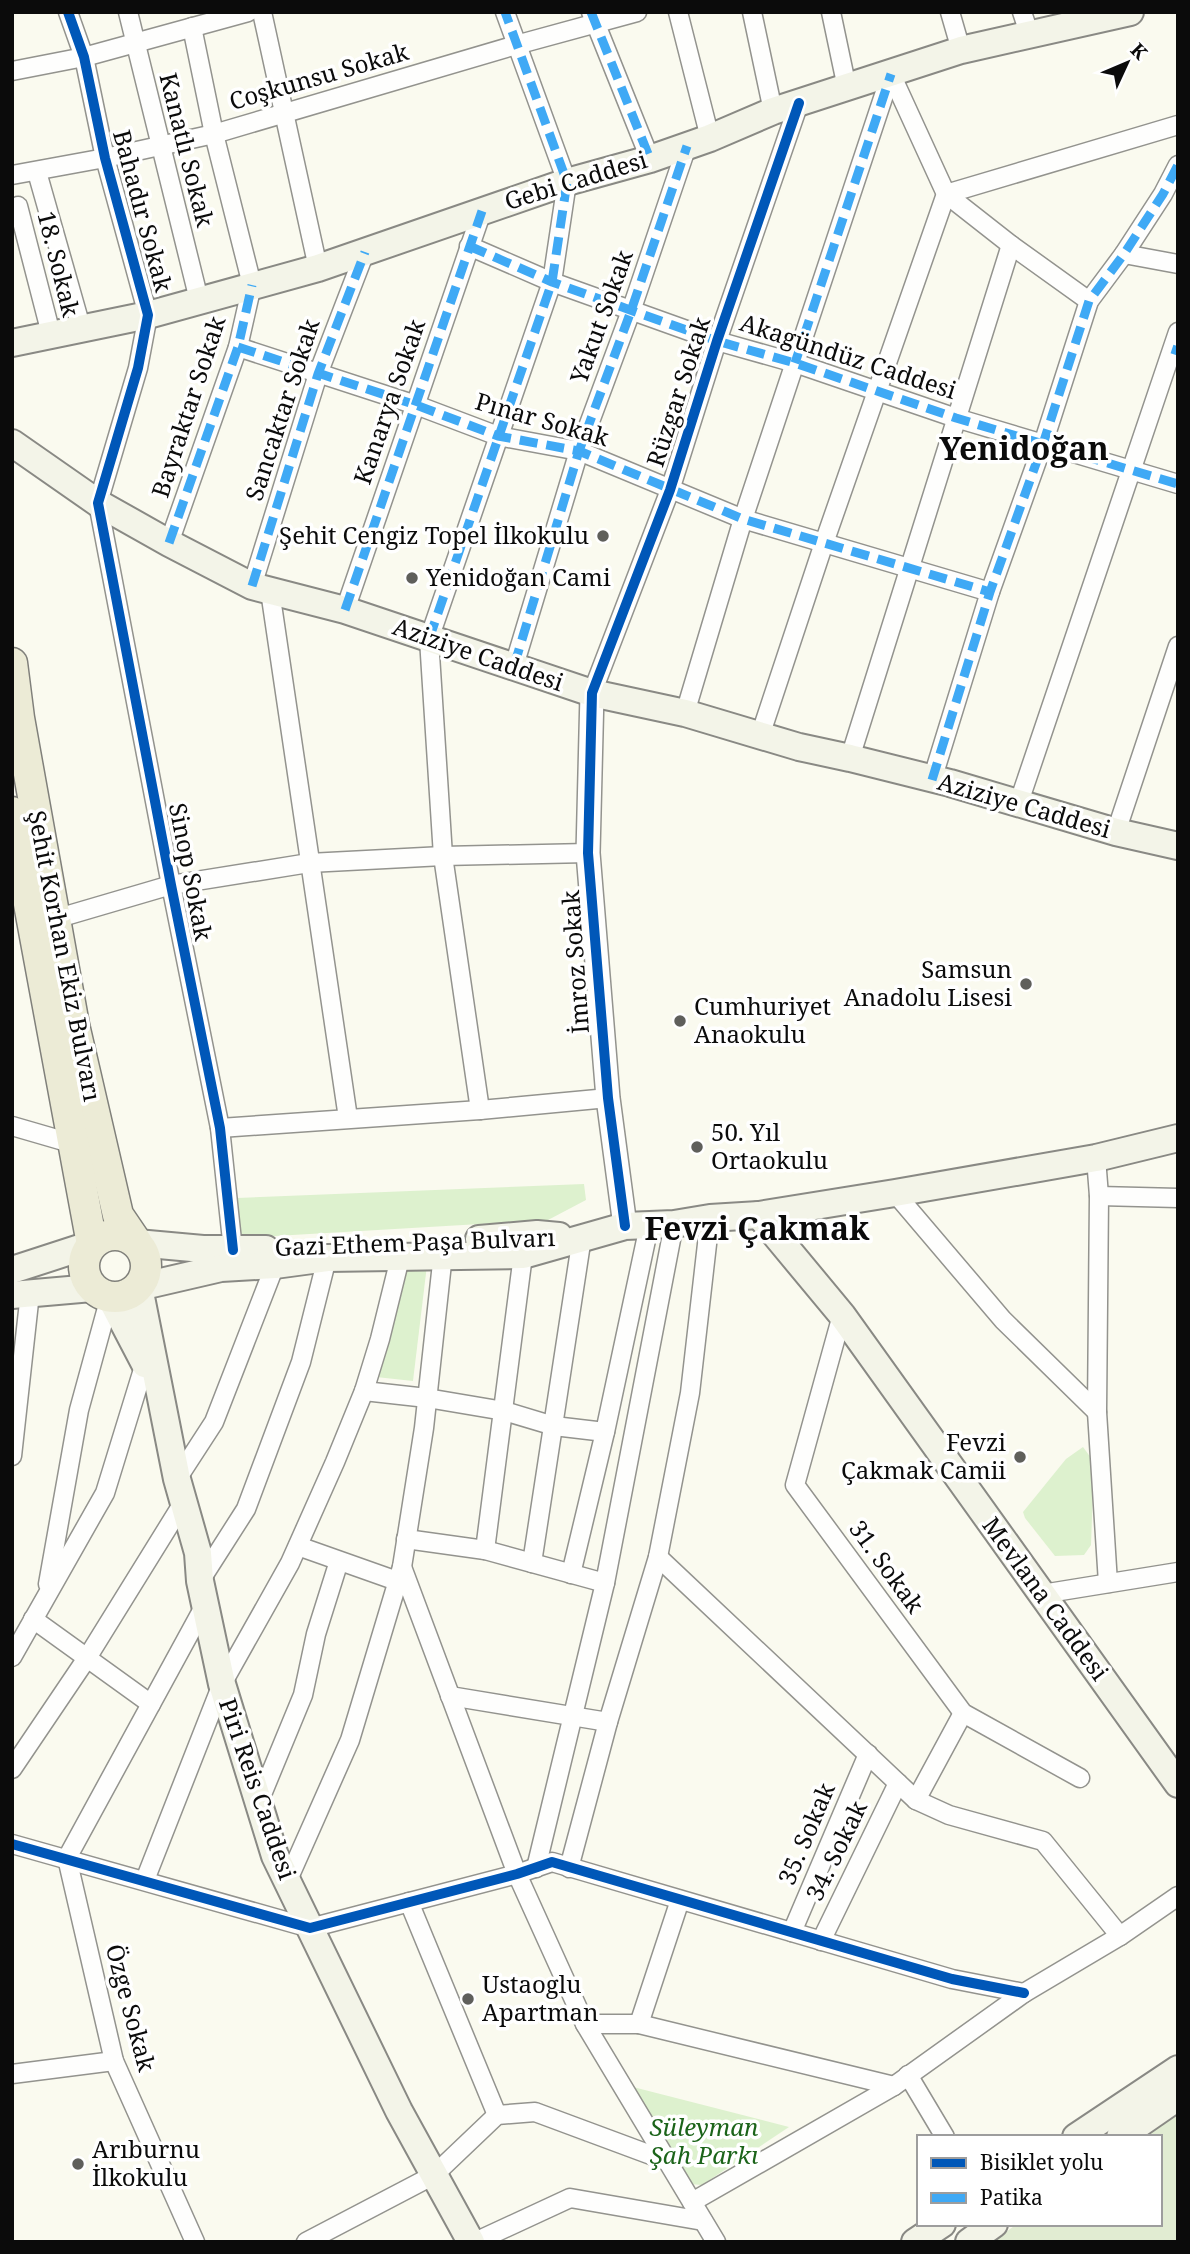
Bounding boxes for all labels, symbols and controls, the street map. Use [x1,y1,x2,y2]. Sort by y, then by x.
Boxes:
north arrow [1092,28,1162,98]
street label: Coşkunsu Sokak [225,34,413,117]
text: K [1125,37,1153,65]
street label: Kanatlı Sokak [152,69,223,231]
street label: Bahadır Sokak [106,126,181,296]
street label: Gebi Caddesi [500,142,651,217]
street label: 18. Sokak [30,207,89,321]
street label: Yakut Sokak [561,244,640,389]
street label: Akagündüz Caddesi [736,305,961,406]
street label: Bayraktar Sokak [143,311,233,501]
street label: Rüzgar Sokak [638,311,718,471]
street label: Sancaktar Sokak [237,313,327,505]
street label: Kanarya Sokak [345,314,433,488]
street label: Pınar Sokak [472,384,614,454]
district label: Yenidoğan [939,426,1109,469]
place label: Şehit Cengiz Topel İlkokulu [279,518,589,551]
marker: Şehit Cengiz Topel İlkokulu [595,528,611,544]
place label: Yenidoğan Cami [425,560,611,593]
marker: Yenidoğan Cami [404,570,420,586]
street label: Aziziye Caddesi [389,609,569,698]
street label: Aziziye Caddesi [934,764,1115,845]
street label: Sinop Sokak [162,800,221,944]
street label: Şehit Korhan Ekiz Bulvarı [21,808,110,1104]
street label: İmroz Sokak [553,888,596,1035]
place label: Samsun Anadolu Lisesi [844,952,1012,1013]
marker: Samsun Anadolu Lisesi [1018,976,1034,992]
place label: Cumhuriyet Anaokulu [694,989,831,1050]
marker: Cumhuriyet Anaokulu [672,1013,688,1029]
place label: 50. Yıl Ortaokulu [711,1115,828,1176]
marker: 50. Yıl Ortaokulu [689,1139,705,1155]
district label: Fevzi Çakmak [645,1206,870,1249]
street label: Gazi Ethem Paşa Bulvarı [274,1220,556,1263]
place label: Fevzi Çakmak Camii [841,1425,1006,1486]
marker: Fevzi Çakmak Camii [1012,1449,1028,1465]
street label: Mevlana Caddesi [976,1510,1117,1687]
street label: 31. Sokak [842,1513,933,1620]
street label: Piri Reis Caddesi [212,1693,305,1884]
street label: 35. Sokak [769,1777,842,1889]
street label: 34. Sokak [797,1794,874,1906]
street label: Özge Sokak [99,1940,165,2076]
place label: Ustaoglu Apartman [482,1967,599,2028]
marker: Ustaoglu Apartman [460,1991,476,2007]
park label: Süleyman Şah Parkı [649,2110,759,2171]
place label: Arıburnu İlkokulu [92,2132,200,2193]
legend [917,2135,1162,2226]
text: Bisiklet yolu [980,2148,1103,2176]
marker: Arıburnu İlkokulu [70,2156,86,2172]
text: Patika [980,2183,1043,2211]

